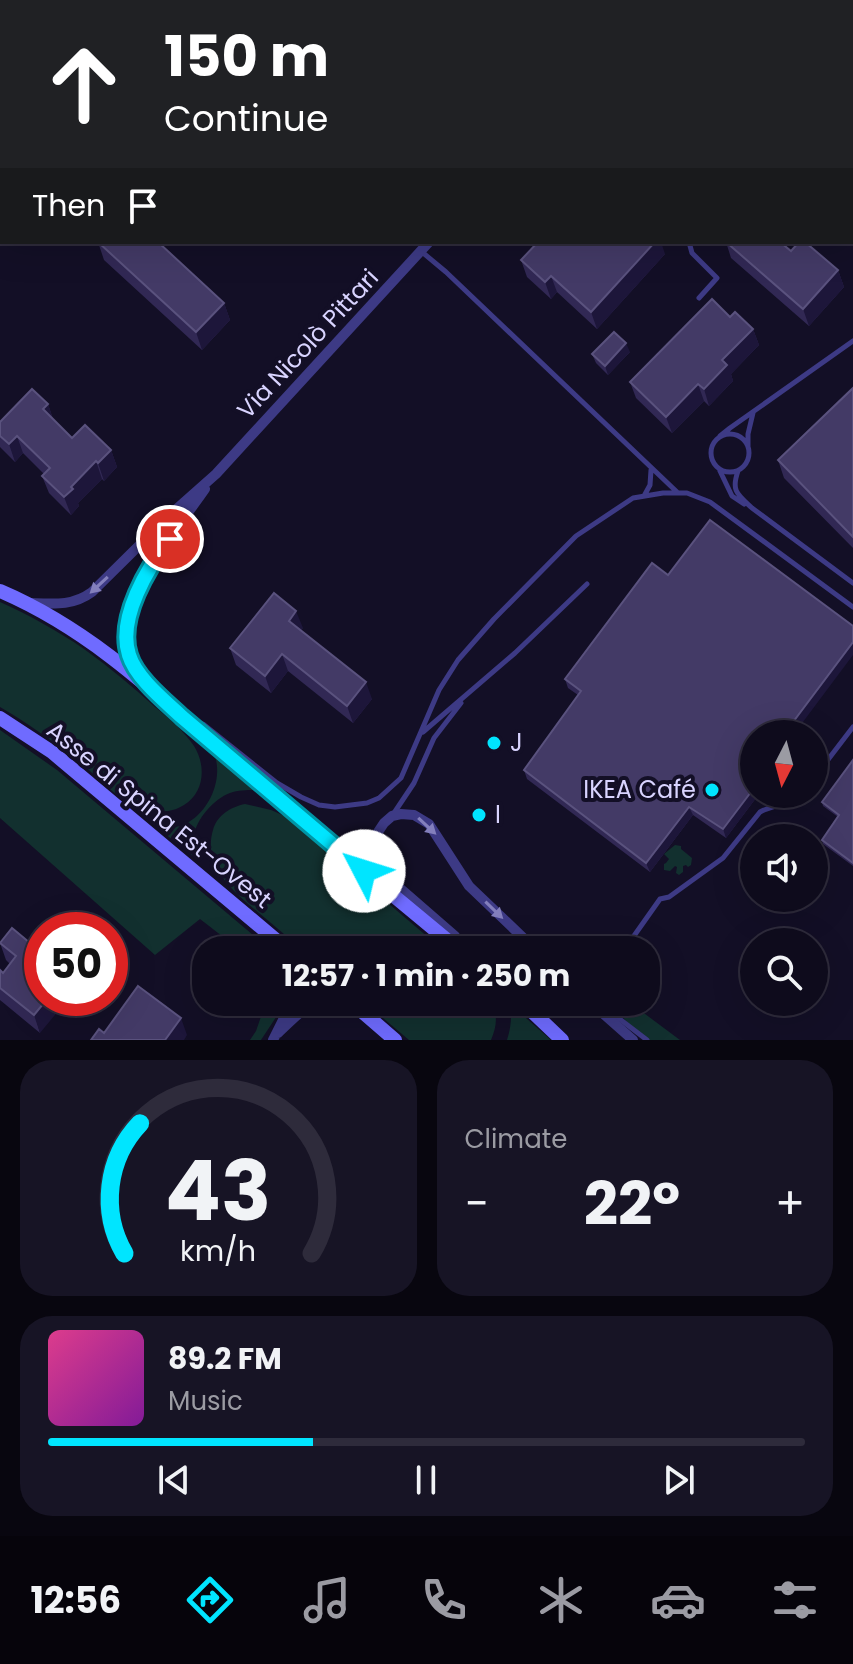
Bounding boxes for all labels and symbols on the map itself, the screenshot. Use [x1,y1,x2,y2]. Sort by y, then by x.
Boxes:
street label: Via Nicolò Pittari [230,262,386,426]
pin [136,505,204,573]
one-way arrow [89,576,108,594]
street label: Asse di Spina Est-Ovest [40,714,279,916]
north arrow [740,720,828,808]
place label: J [510,726,523,759]
marker: J [485,734,503,752]
place label: IKEA Café [583,773,696,806]
marker: IKEA Café [703,781,721,799]
place label: I [495,798,501,831]
marker: I [470,806,488,824]
one-way arrow [417,817,437,835]
position arrow [322,829,406,913]
one-way arrow [484,901,503,919]
speed limit sign: 50 [24,912,128,1016]

